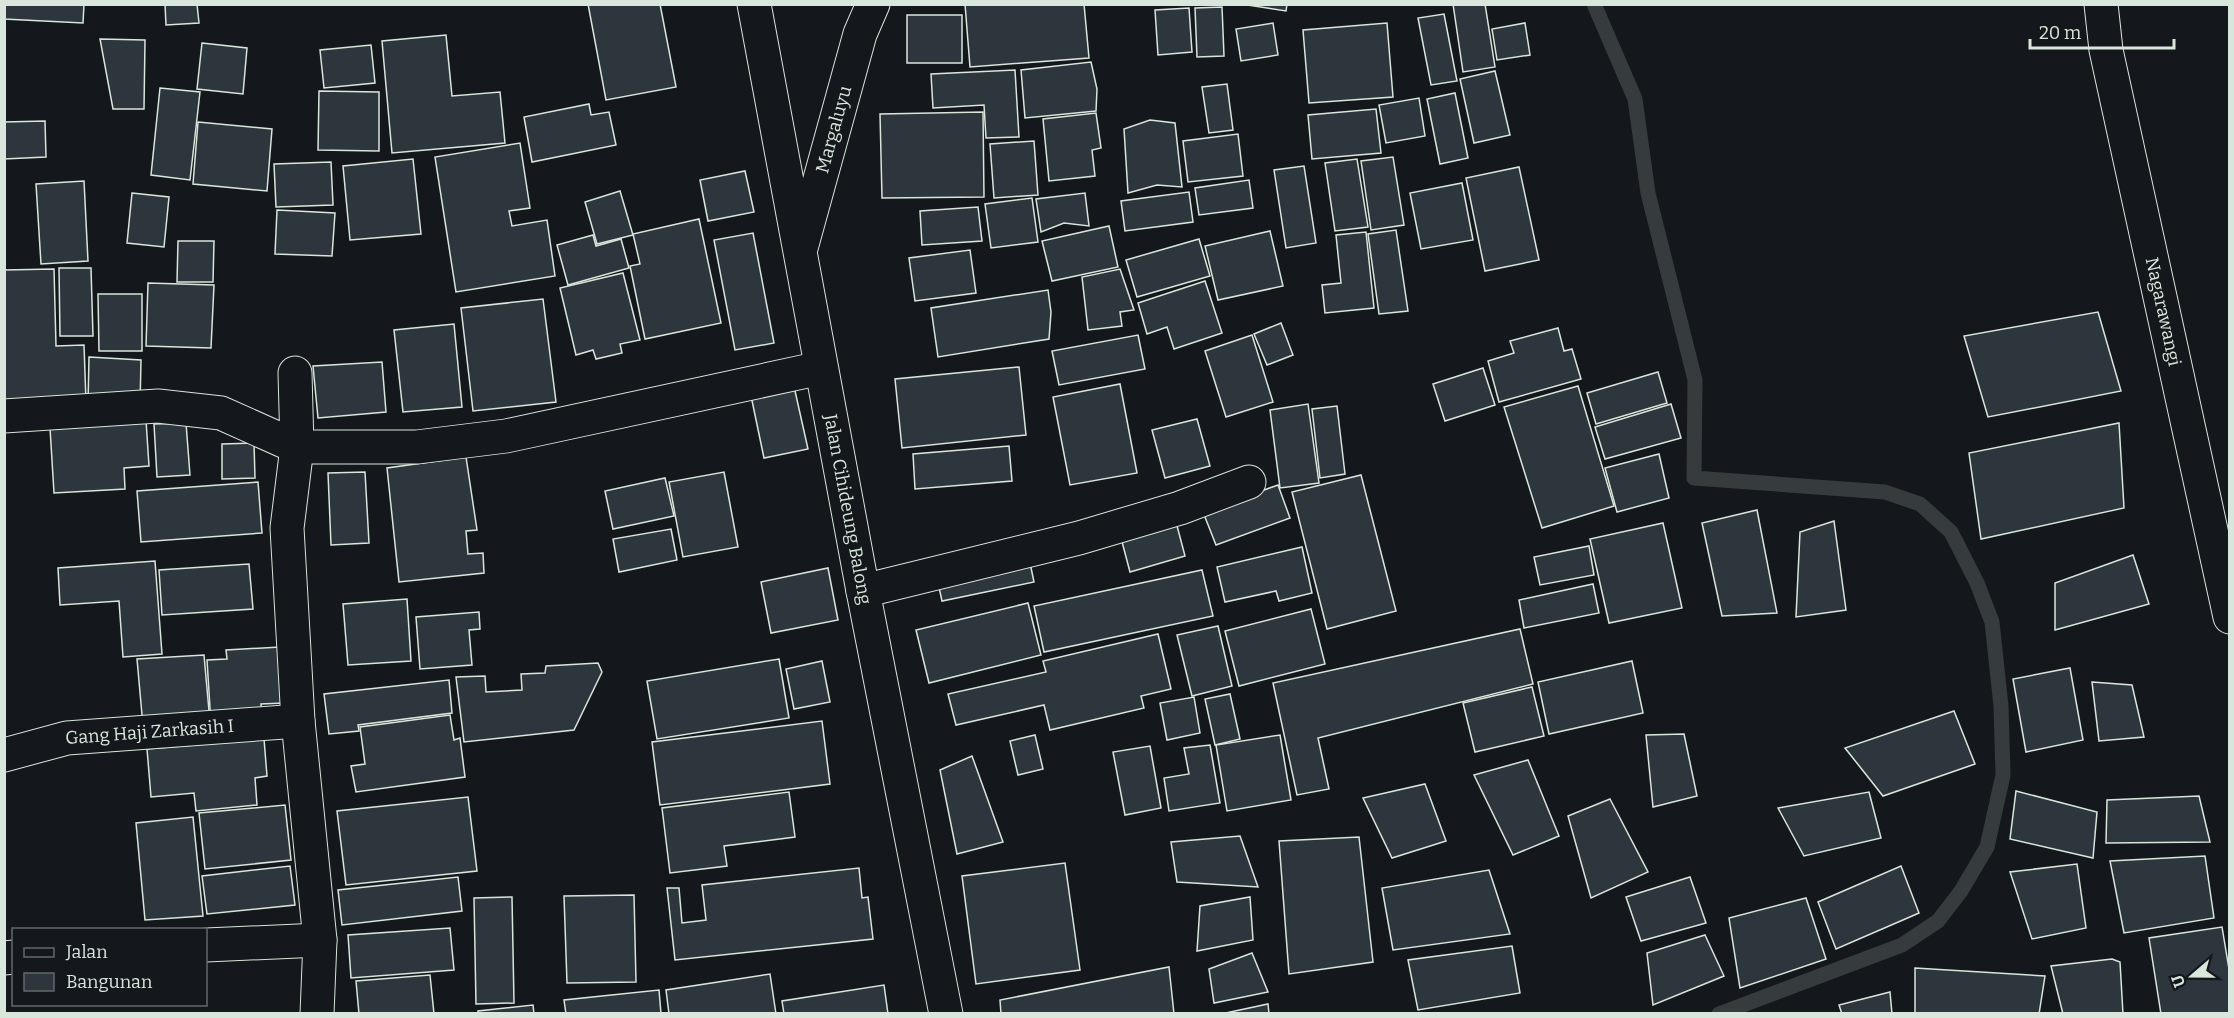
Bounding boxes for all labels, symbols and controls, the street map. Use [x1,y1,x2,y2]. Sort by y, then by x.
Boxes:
scale bar [2030,12,2174,50]
text: 20 m [2039,22,2081,44]
street label: Margaluyu [811,83,856,176]
street label: Nagarawangi [2141,255,2186,368]
street label: Jalan Cihideung Balong [819,411,876,606]
street label: Gang Haji Zarkasih I [64,715,235,749]
legend [12,928,207,1006]
text: Jalan [65,941,108,963]
north arrow [2162,946,2222,1006]
text: Bangunan [66,971,153,993]
text: U [2167,972,2189,990]

